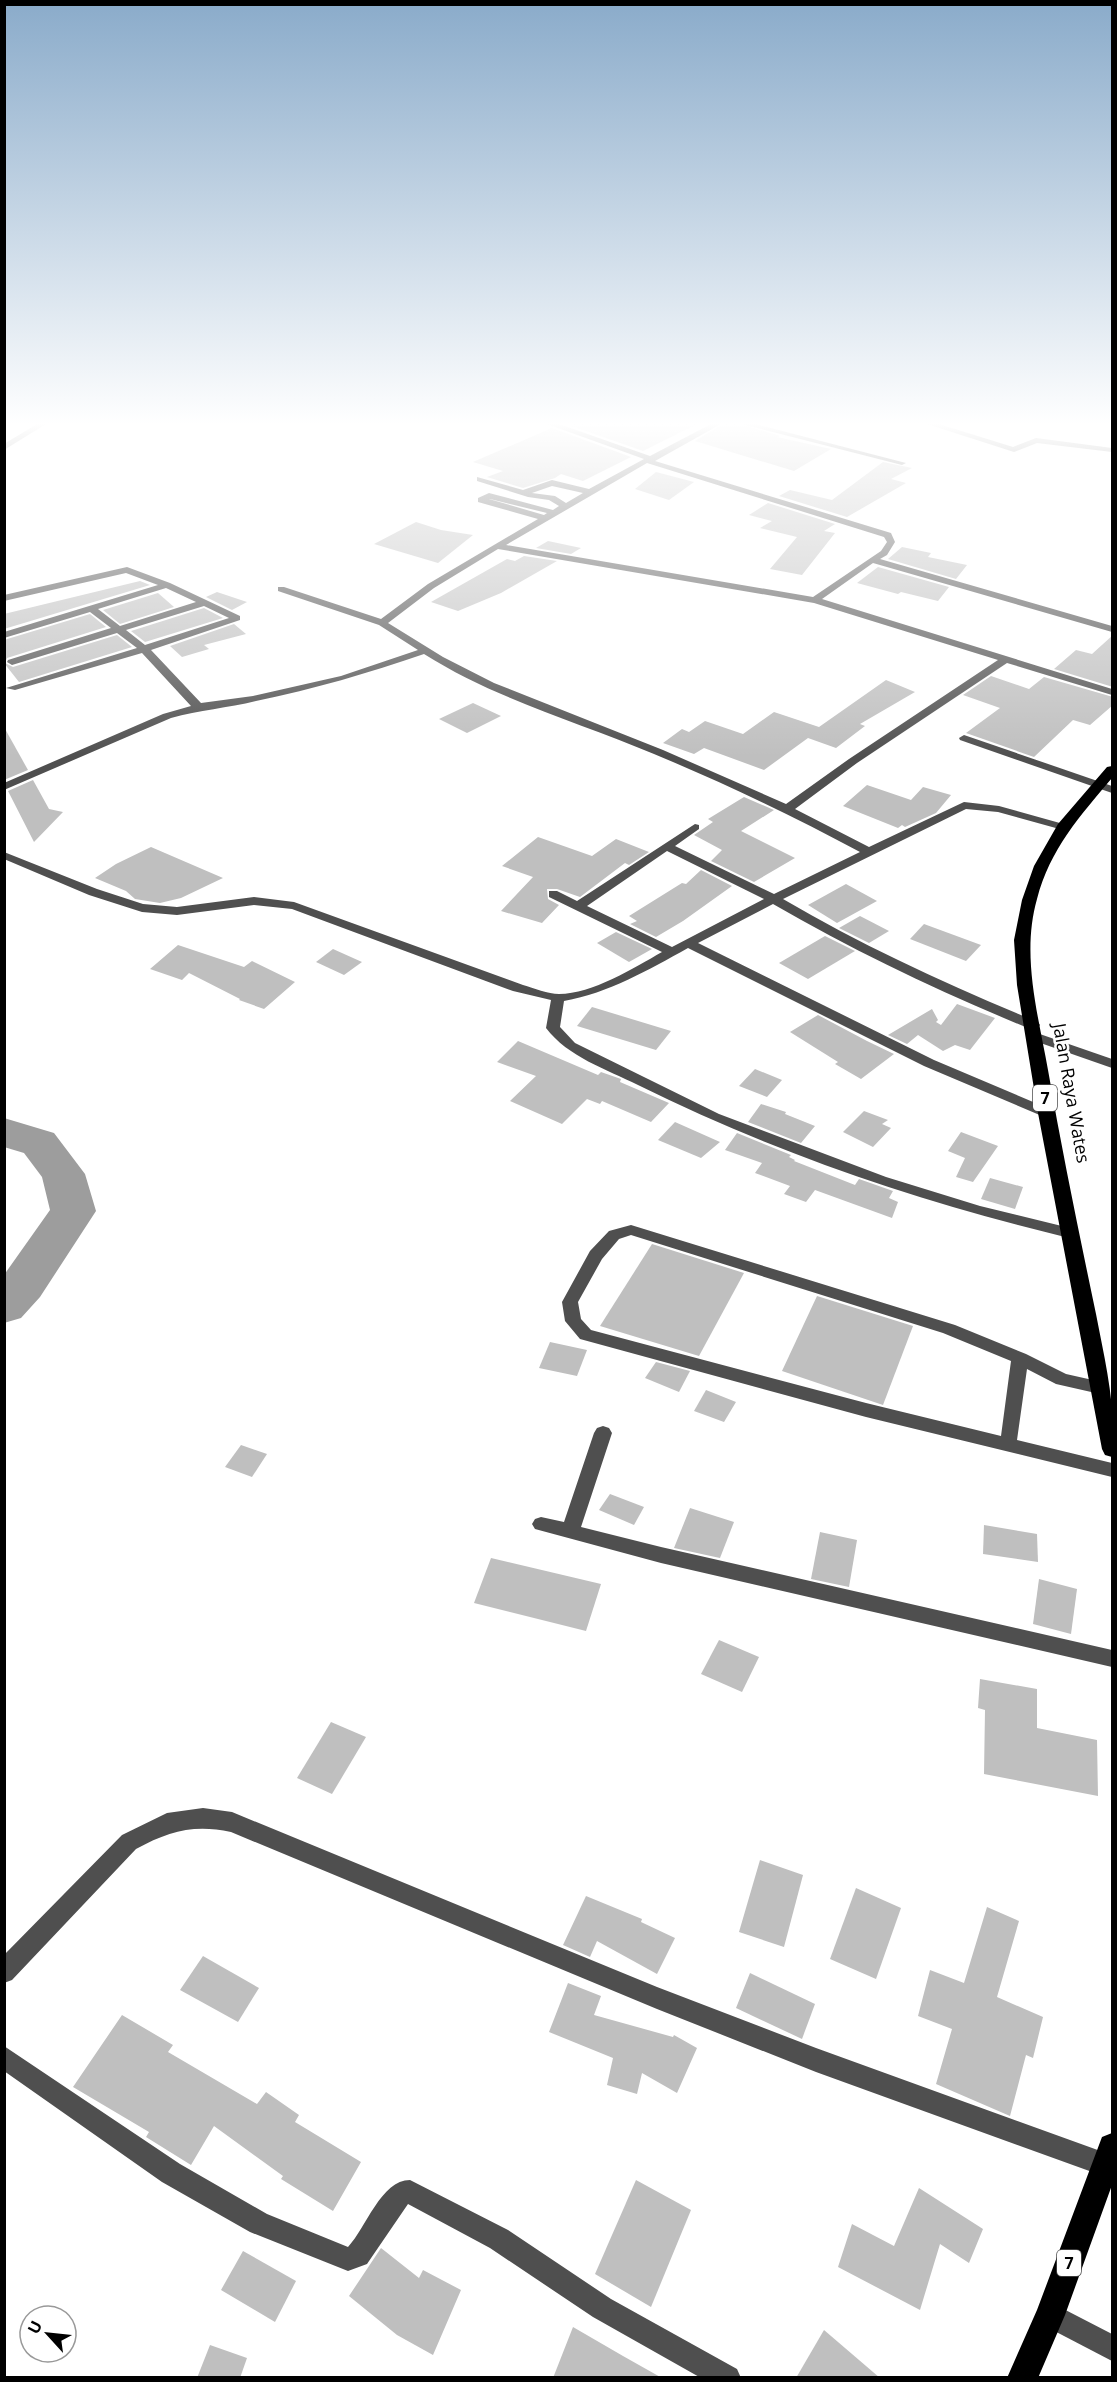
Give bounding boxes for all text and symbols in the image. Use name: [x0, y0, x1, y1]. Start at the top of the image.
street label: Jalan Raya Wates: [1048, 1019, 1096, 1165]
road number: 7: [1033, 1085, 1057, 1111]
road number: 7: [1057, 2250, 1081, 2276]
north arrow: [18, 2304, 78, 2364]
text: U: [22, 2317, 47, 2338]

